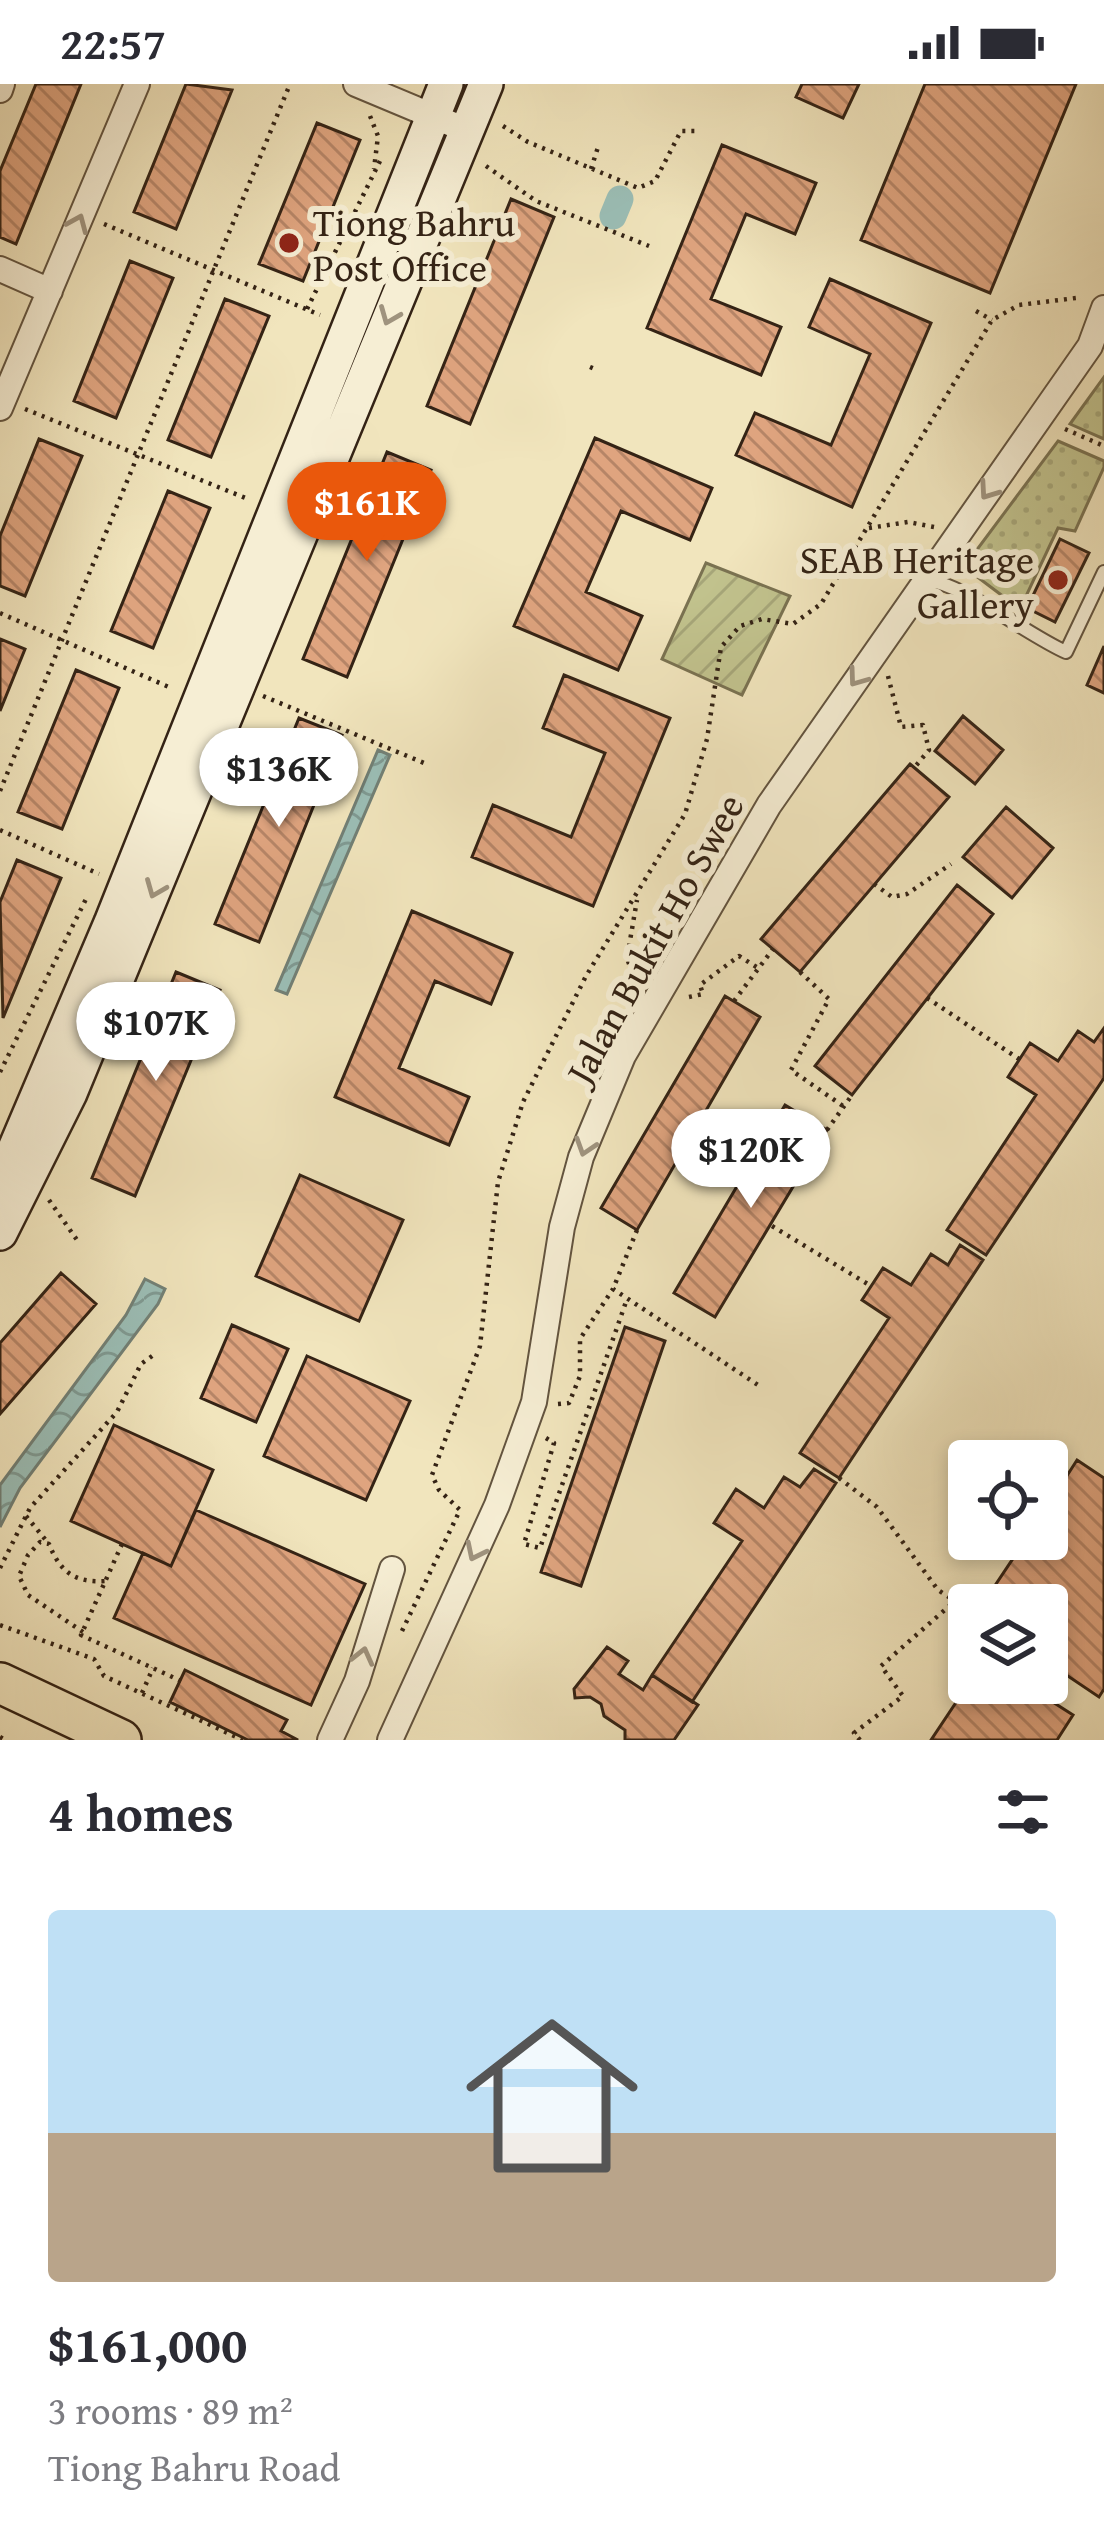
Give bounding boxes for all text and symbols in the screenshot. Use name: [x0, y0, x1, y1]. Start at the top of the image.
text: 22:57: [60, 10, 166, 75]
place label: Tiong Bahru Post Office: [313, 193, 515, 295]
one-way arrow: [64, 214, 88, 235]
marker: Tiong Bahru Post Office: [276, 230, 302, 256]
one-way arrow: [379, 305, 403, 326]
pin: $161K: [283, 462, 451, 564]
text: $161K: [314, 472, 420, 529]
one-way arrow: [981, 477, 1003, 499]
place label: SEAB Heritage Gallery: [800, 530, 1035, 632]
marker: SEAB Heritage Gallery: [1045, 567, 1071, 593]
one-way arrow: [850, 665, 872, 686]
pin: $136K: [195, 728, 363, 830]
text: $136K: [226, 738, 332, 795]
street label: Jalan Bukit Ho Swee: [548, 783, 757, 1098]
one-way arrow: [145, 877, 169, 898]
pin: $107K: [72, 982, 240, 1084]
text: $107K: [103, 992, 209, 1049]
pin: $120K: [667, 1109, 835, 1211]
text: $120K: [698, 1119, 804, 1176]
one-way arrow: [575, 1135, 599, 1156]
map controls: [948, 1440, 1068, 1704]
button: locate: [948, 1440, 1068, 1560]
one-way arrow: [466, 1540, 489, 1561]
button: layers: [948, 1584, 1068, 1704]
one-way arrow: [349, 1646, 374, 1666]
text: 4 homes: [48, 1775, 234, 1850]
icon: filters: [990, 1779, 1056, 1845]
icon: home: [444, 1988, 660, 2204]
text: $161,000: [48, 2306, 247, 2381]
text: 3 rooms · 89 m²: [48, 2381, 293, 2438]
text: Tiong Bahru Road: [48, 2438, 340, 2495]

